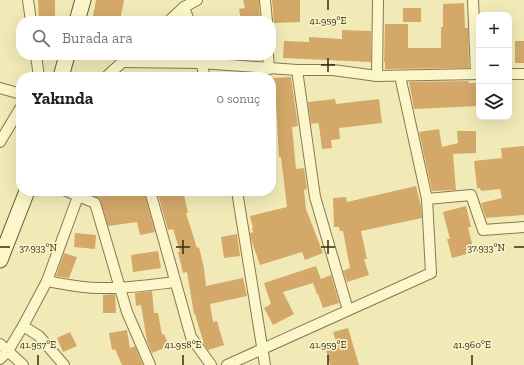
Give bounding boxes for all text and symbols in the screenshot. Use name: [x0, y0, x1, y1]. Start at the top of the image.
map controls: [476, 12, 512, 120]
button: +: [476, 12, 512, 48]
text: 41.959°E: [310, 15, 347, 27]
search box: [16, 16, 276, 60]
icon: search: [30, 27, 52, 49]
text: Burada ara: [62, 29, 133, 47]
button: −: [476, 48, 512, 84]
button: layers: [476, 84, 512, 120]
text: Yakında: [32, 88, 93, 108]
text: 0 sonuç: [216, 91, 260, 106]
text: 37.933°N: [19, 242, 57, 254]
text: 37.933°N: [467, 242, 505, 254]
text: 41.957°E: [20, 339, 56, 351]
text: 41.958°E: [165, 339, 202, 351]
text: 41.959°E: [310, 339, 347, 351]
text: 41.960°E: [453, 339, 491, 351]

